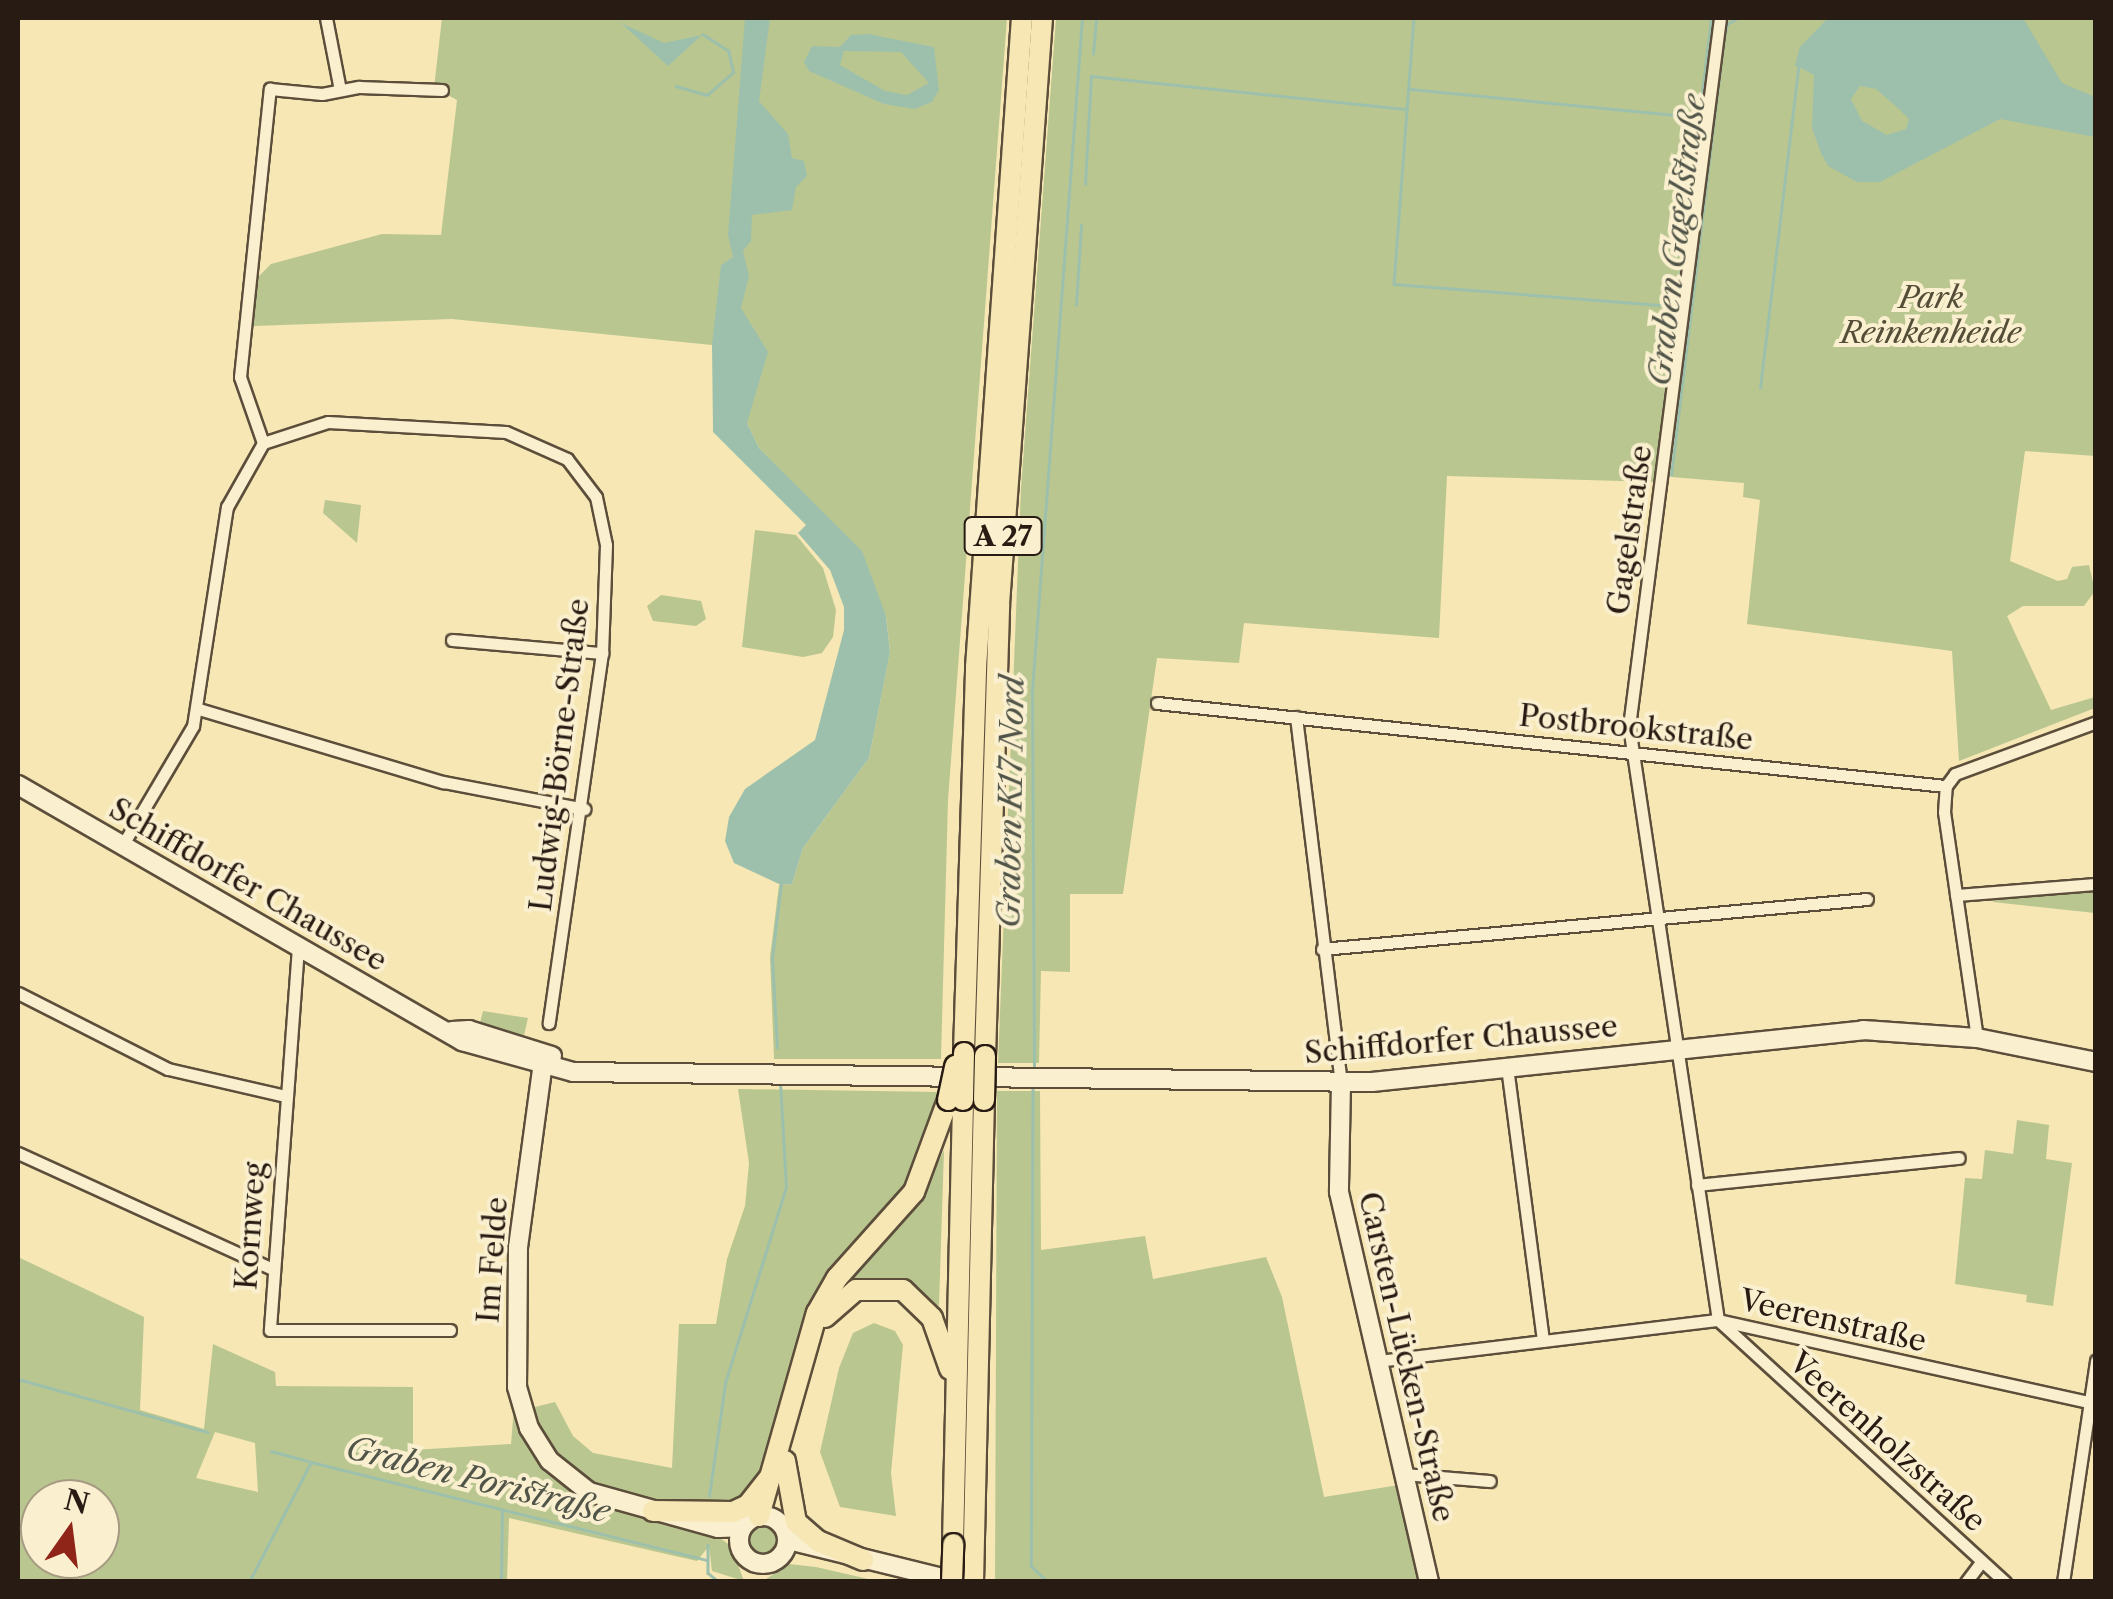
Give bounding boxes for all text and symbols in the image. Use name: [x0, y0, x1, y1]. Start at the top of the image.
water label: Graben Gagelstraße: [1640, 92, 1714, 388]
park label: Park Reinkenheide: [1841, 280, 2021, 350]
street label: Gagelstraße: [1600, 443, 1660, 617]
road number: A 27: [963, 513, 1043, 559]
street label: Ludwig-Börne-Straße: [523, 596, 597, 914]
water label: Graben K17 Nord: [990, 676, 1032, 928]
street label: Postbrookstraße: [1517, 698, 1755, 758]
street label: Schiffdorfer Chaussee: [103, 791, 393, 979]
street label: Schiffdorfer Chaussee: [1303, 1008, 1619, 1072]
street label: Kornweg: [229, 1161, 273, 1291]
street label: Carsten-Lücken-Straße: [1350, 1189, 1462, 1525]
street label: Im Felde: [471, 1196, 515, 1324]
street label: Veerenstraße: [1736, 1282, 1930, 1360]
street label: Veerenholzstraße: [1782, 1345, 1992, 1539]
water label: Graben Poristraße: [342, 1429, 614, 1531]
north arrow: [20, 1479, 120, 1579]
text: N: [61, 1482, 93, 1521]

